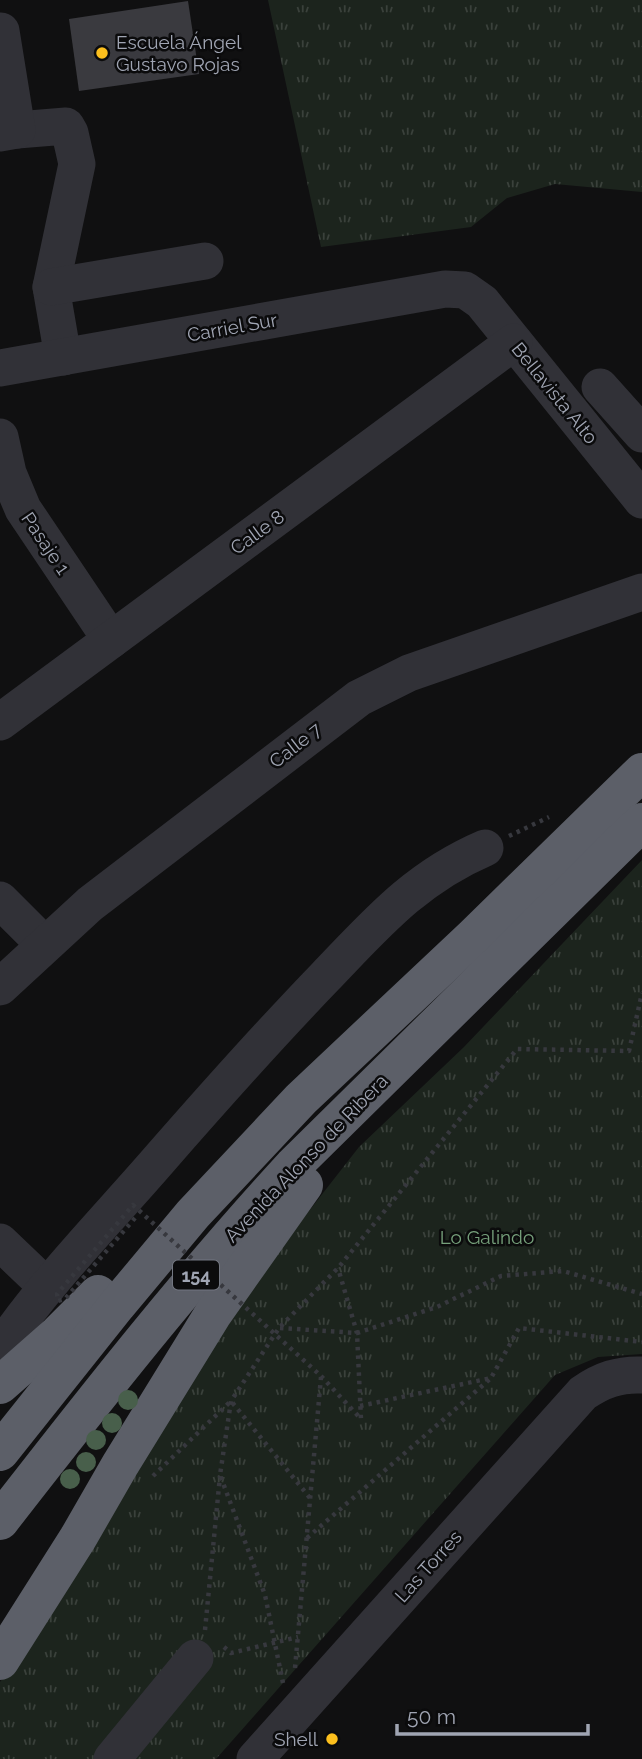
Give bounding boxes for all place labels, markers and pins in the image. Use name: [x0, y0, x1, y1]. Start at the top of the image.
place label: Escuela Ángel Gustavo Rojas: [116, 31, 242, 75]
marker: Escuela Ángel Gustavo Rojas: [94, 45, 110, 61]
place label: Shell: [274, 1728, 319, 1750]
marker: Shell: [324, 1731, 340, 1747]

